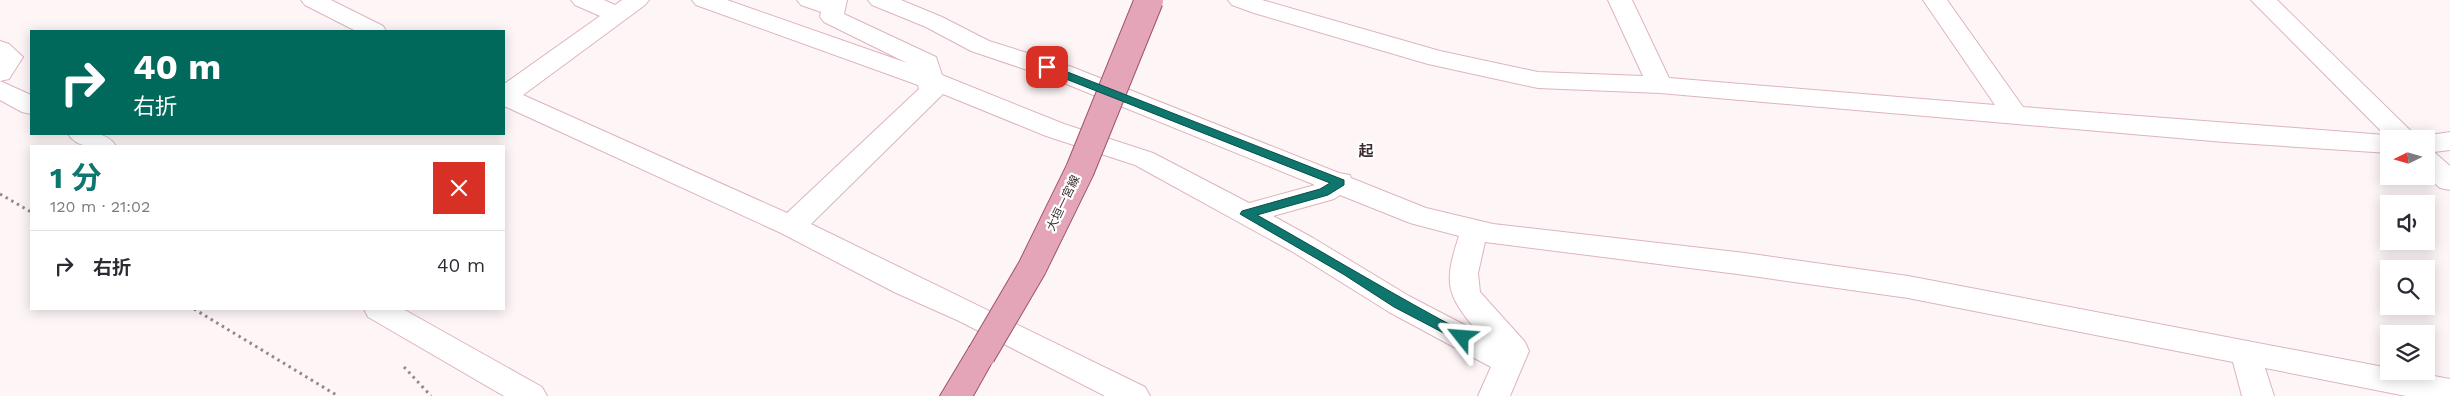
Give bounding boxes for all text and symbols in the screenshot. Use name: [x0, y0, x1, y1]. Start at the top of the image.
text: 40 m: [133, 46, 221, 88]
pin: [1026, 46, 1068, 88]
icon: right: [50, 50, 115, 115]
icon: arrive: [1033, 53, 1061, 81]
text: 右折: [133, 94, 177, 119]
north arrow: [2380, 130, 2435, 185]
map controls: [2380, 130, 2435, 380]
district label: 起: [1358, 142, 1374, 160]
text: 1 分: [50, 160, 102, 195]
button: close: [433, 162, 485, 214]
street label: 大垣一宮線: [1044, 173, 1082, 233]
button: sound: [2380, 195, 2435, 250]
text: 120 m · 21:02: [50, 197, 150, 216]
icon: right: [50, 252, 78, 280]
text: 40 m: [437, 254, 485, 277]
text: 右折: [93, 256, 131, 279]
button: search: [2380, 260, 2435, 315]
position arrow: [1435, 310, 1487, 362]
button: layers: [2380, 325, 2435, 380]

